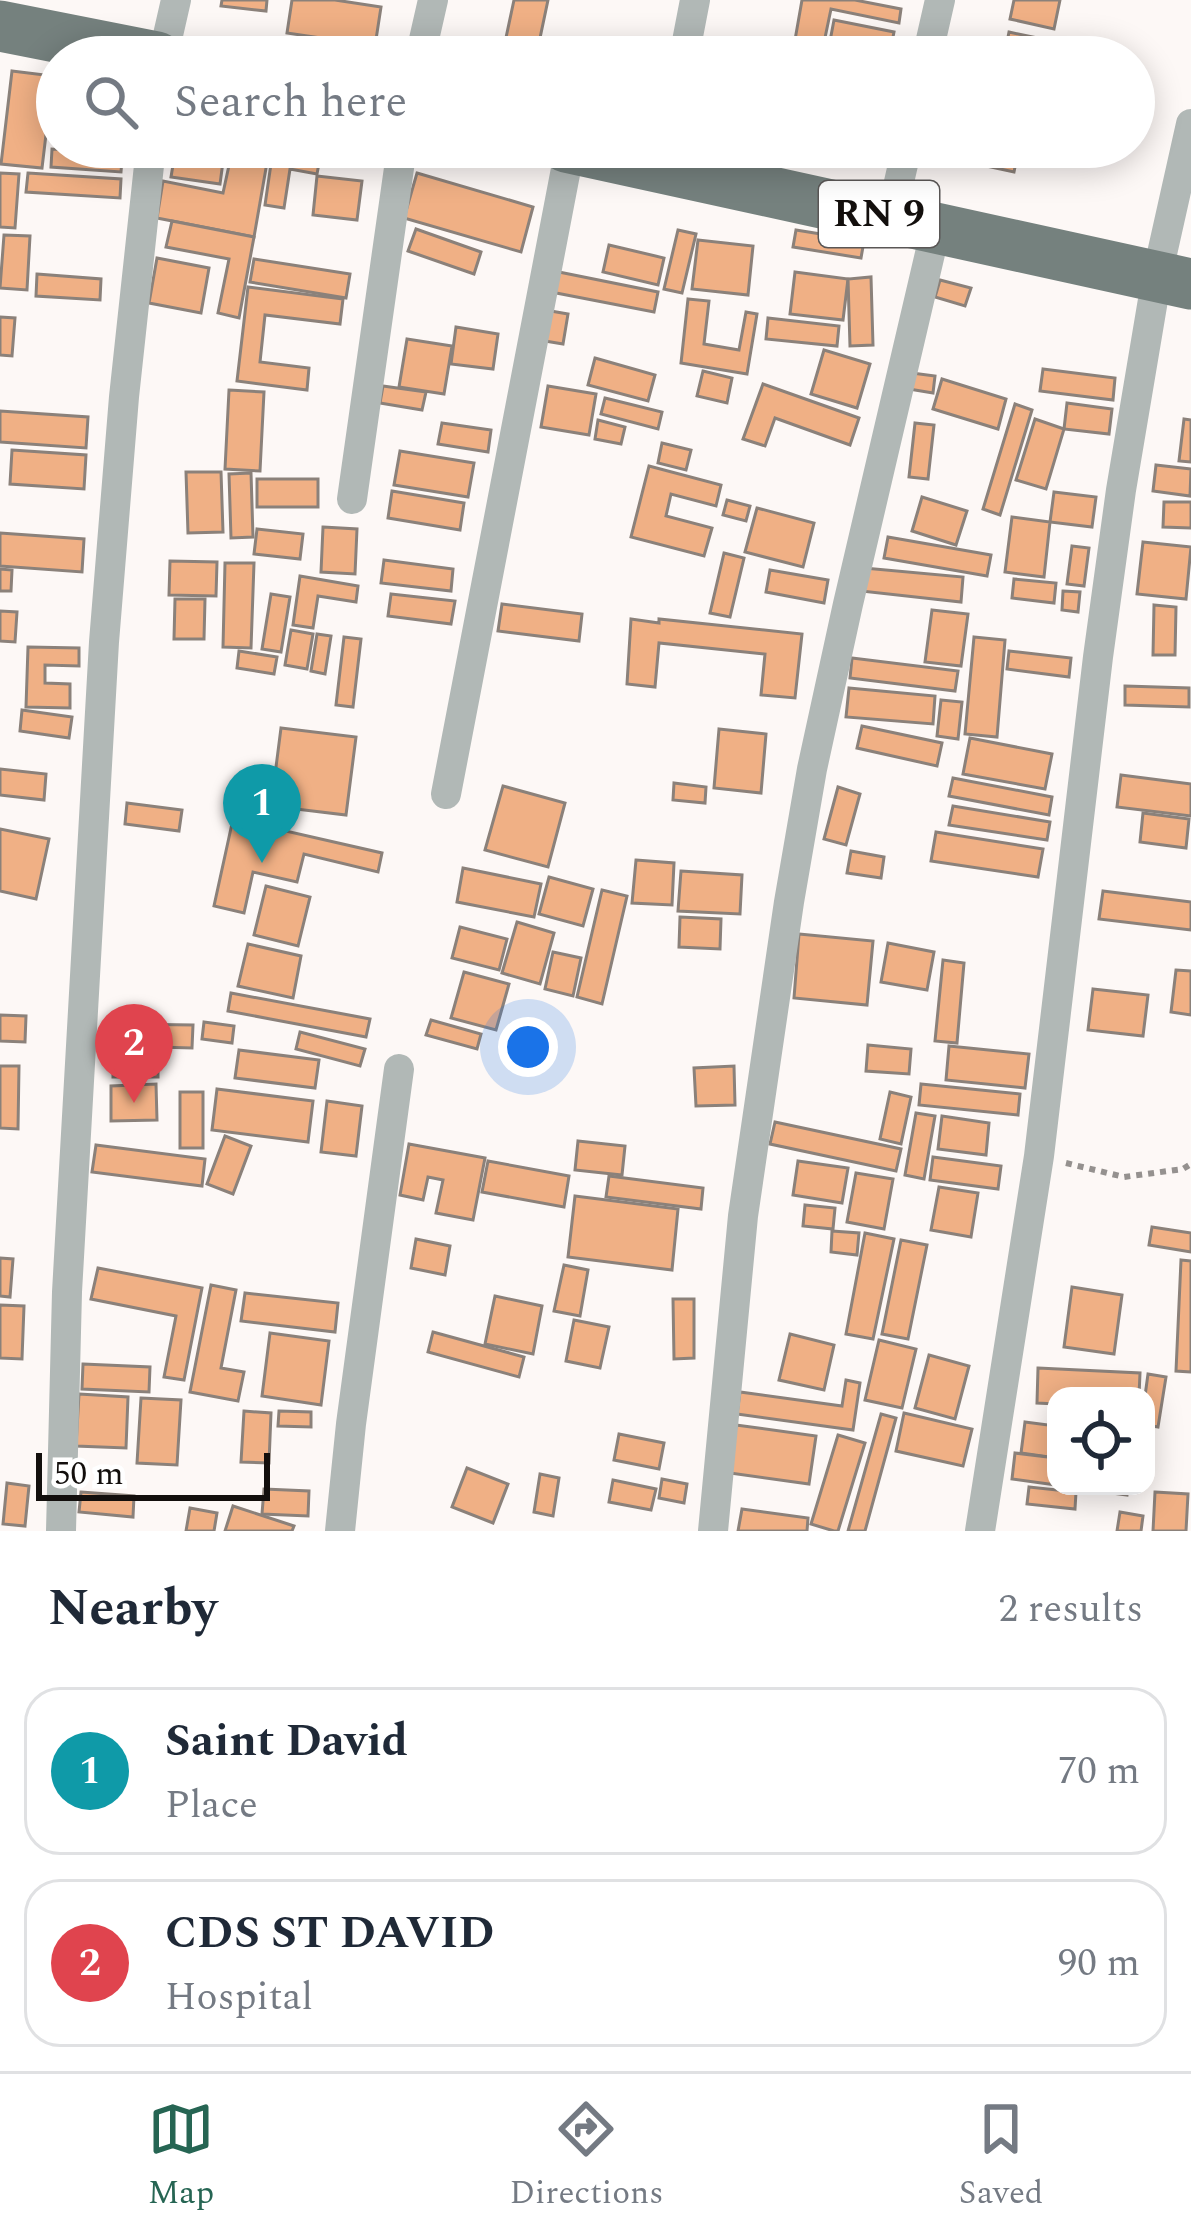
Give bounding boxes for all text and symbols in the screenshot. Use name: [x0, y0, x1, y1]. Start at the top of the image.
search box: [36, 36, 1155, 168]
text: Search here: [174, 68, 407, 137]
icon: search: [78, 69, 144, 135]
road number: RN 9: [819, 181, 939, 247]
pin: 1: [223, 764, 301, 863]
pin: 2: [95, 1004, 173, 1103]
your location: [498, 1017, 558, 1077]
map controls: [1047, 1387, 1155, 1495]
button: locate: [1047, 1387, 1155, 1495]
scale bar: [36, 1447, 270, 1500]
text: 50 m: [54, 1449, 124, 1499]
text: Nearby: [48, 1570, 217, 1648]
text: 2 results: [999, 1580, 1143, 1639]
text: Saint David: [165, 1707, 408, 1776]
text: 1: [79, 1742, 101, 1801]
text: 70 m: [1058, 1742, 1140, 1801]
text: Place: [165, 1776, 258, 1835]
text: CDS ST DAVID: [165, 1899, 494, 1968]
text: 2: [79, 1934, 101, 1993]
text: 90 m: [1058, 1934, 1140, 1993]
text: Hospital: [165, 1968, 313, 2027]
tab: Map: [148, 2096, 214, 2218]
tab: Directions: [509, 2096, 663, 2218]
tab: Saved: [959, 2096, 1043, 2218]

